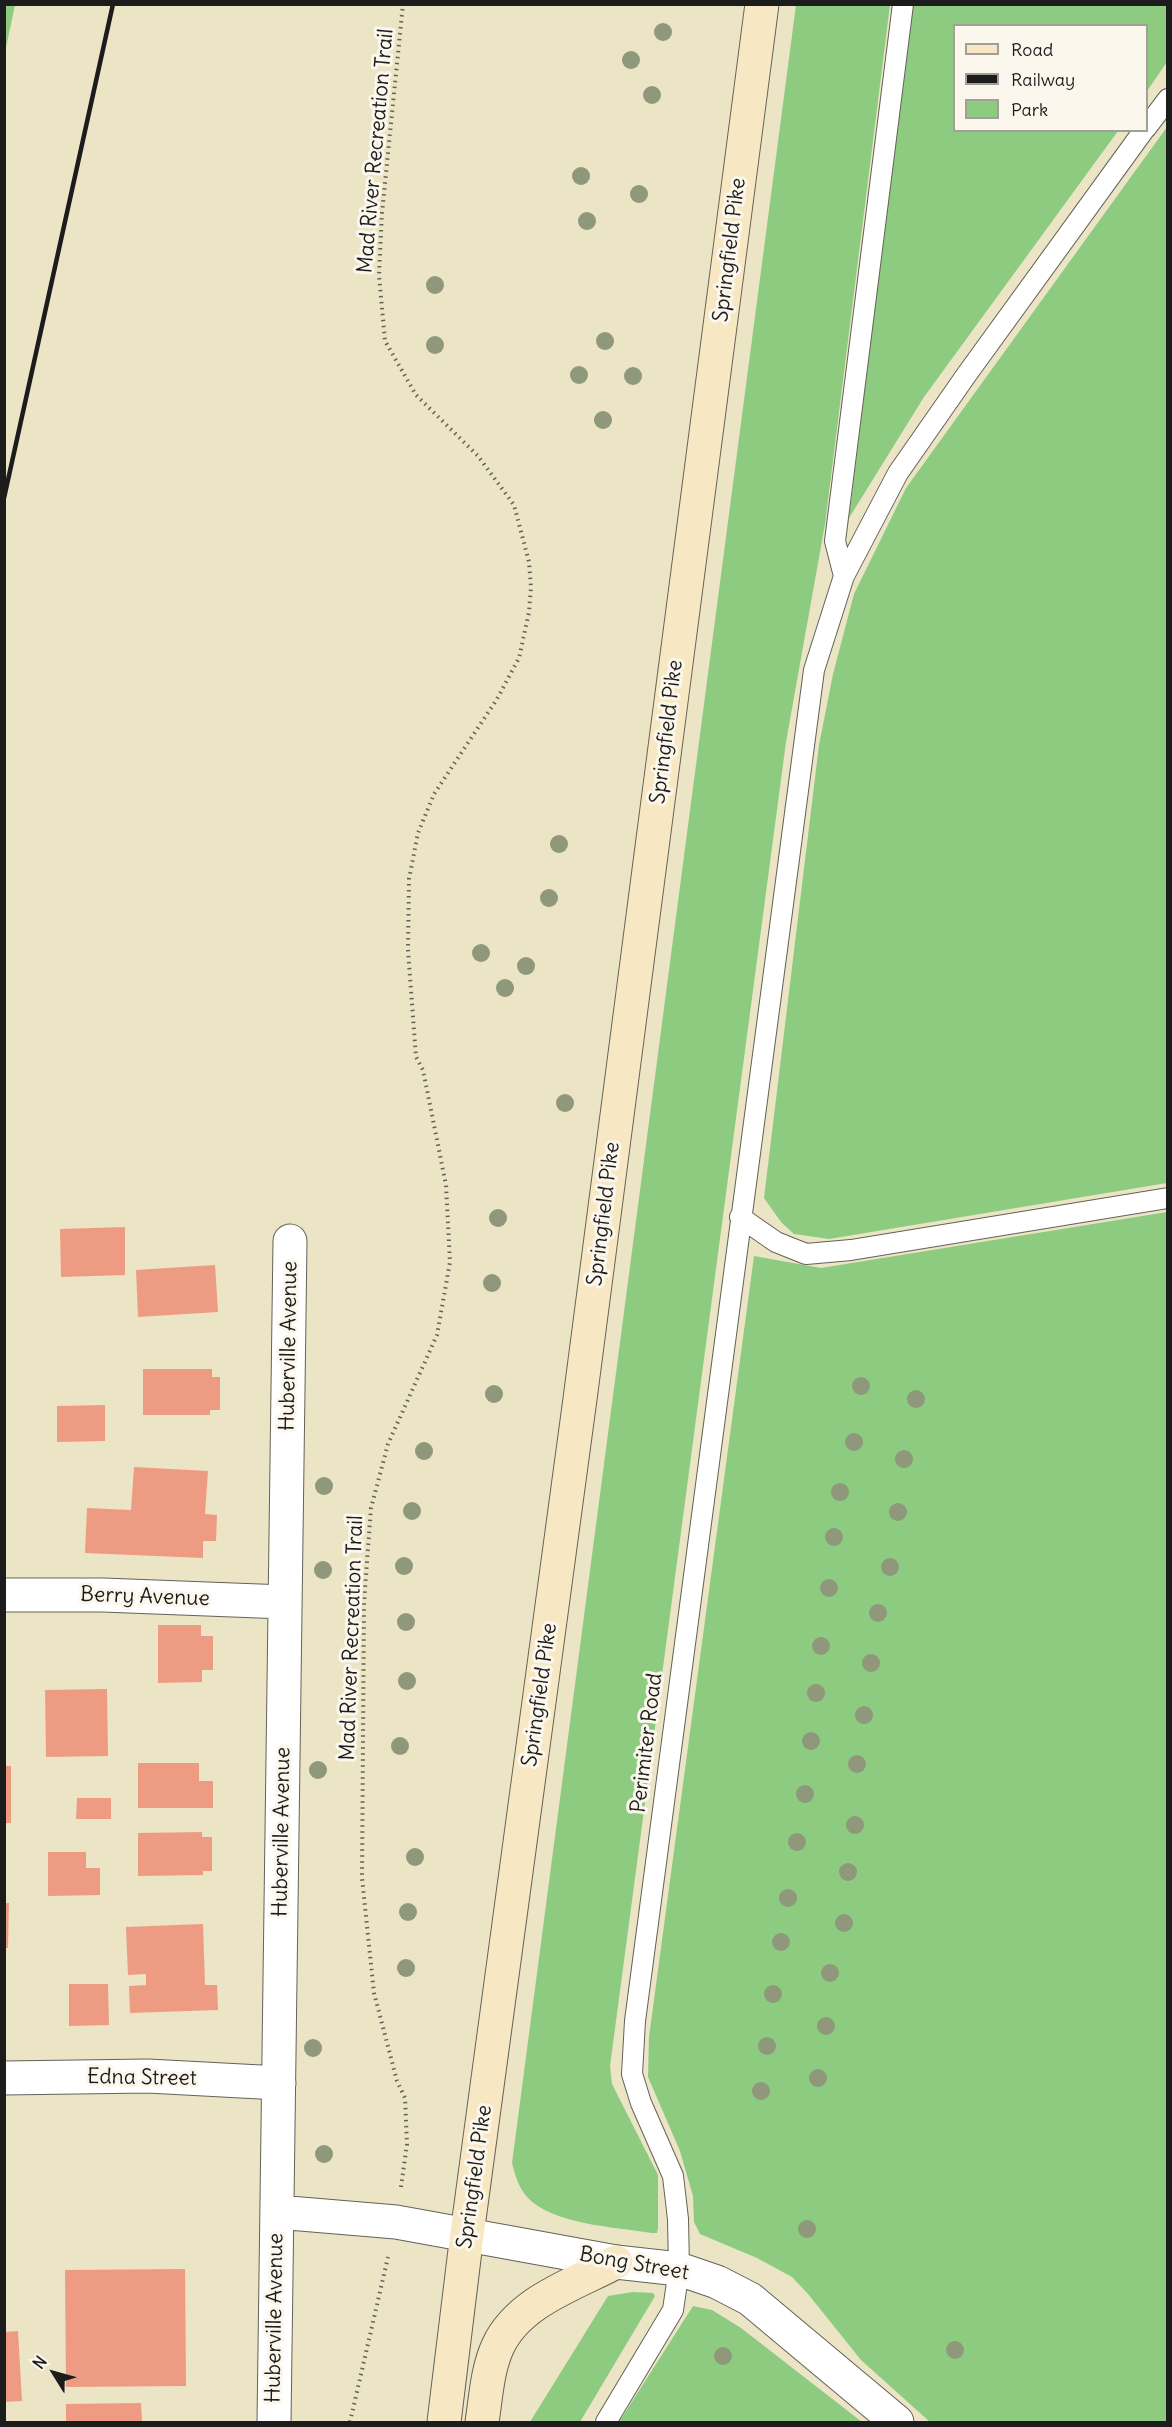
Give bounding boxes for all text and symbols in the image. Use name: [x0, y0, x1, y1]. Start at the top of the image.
legend: [953, 24, 1148, 132]
street label: Mad River Recreation Trail: [353, 28, 399, 274]
text: Road: [1011, 38, 1053, 61]
text: Railway: [1011, 68, 1075, 91]
text: Park: [1011, 98, 1048, 121]
street label: Springfield Pike: [709, 177, 751, 323]
street label: Springfield Pike: [646, 659, 688, 805]
street label: Springfield Pike: [583, 1141, 625, 1287]
street label: Huberville Avenue: [275, 1261, 303, 1431]
street label: Mad River Recreation Trail: [335, 1515, 369, 1761]
street label: Berry Avenue: [80, 1582, 210, 1612]
street label: Springfield Pike: [517, 1621, 563, 1769]
street label: Perimiter Road: [626, 1672, 668, 1814]
street label: Huberville Avenue: [268, 1747, 296, 1917]
street label: Edna Street: [87, 2064, 197, 2092]
street label: Springfield Pike: [452, 2103, 498, 2251]
street label: Huberville Avenue: [261, 2233, 289, 2403]
street label: Bong Street: [577, 2242, 691, 2286]
north arrow: [24, 2343, 84, 2403]
text: N: [28, 2352, 51, 2373]

